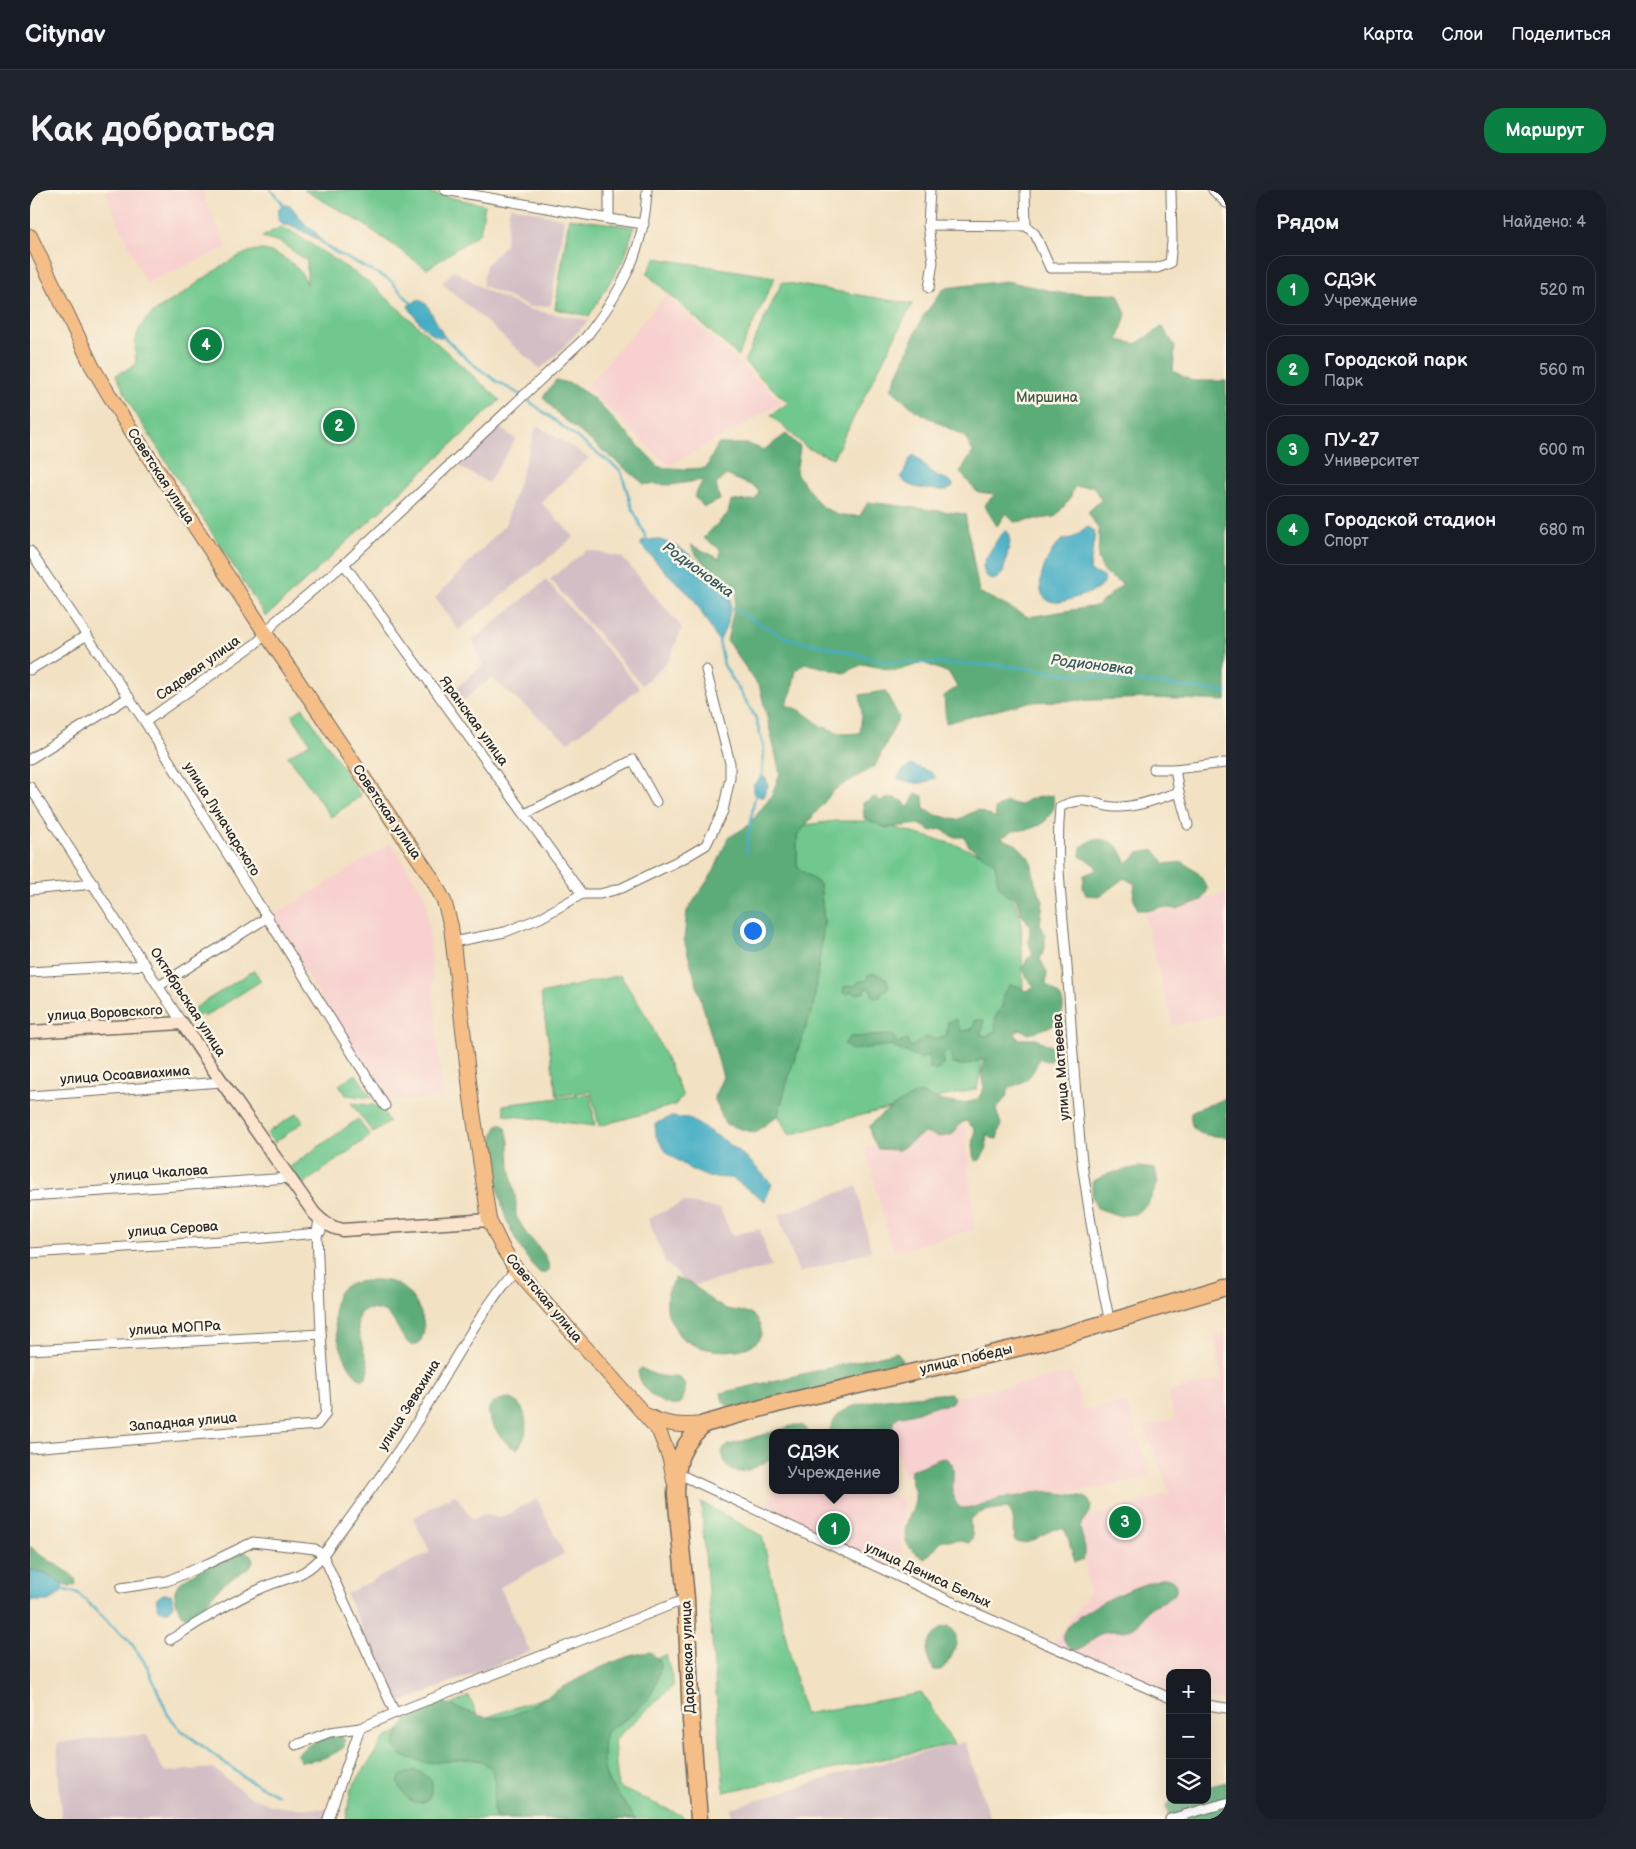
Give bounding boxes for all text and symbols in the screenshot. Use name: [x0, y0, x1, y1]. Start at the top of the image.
text: Citynav: [25, 20, 106, 49]
text: Карта: [1363, 24, 1413, 45]
text: Слои: [1441, 24, 1483, 45]
text: Поделиться: [1511, 24, 1611, 45]
button: Маршрут: [1484, 108, 1606, 153]
text: Как добраться: [30, 109, 276, 152]
text: Рядом: [1276, 210, 1339, 235]
text: Найдено: 4: [1502, 213, 1586, 232]
text: СДЭК: [1324, 269, 1376, 292]
text: 1: [1290, 281, 1296, 300]
text: 520 m: [1539, 281, 1585, 300]
text: Учреждение: [1324, 292, 1417, 311]
pin: 4: [190, 326, 222, 364]
text: Городской парк: [1324, 349, 1467, 372]
text: 2: [1288, 361, 1298, 380]
text: 560 m: [1539, 361, 1585, 380]
text: Парк: [1324, 372, 1363, 391]
park label: Миршина: [1016, 389, 1079, 406]
pin: 2: [323, 407, 355, 445]
street label: Советская улица: [124, 425, 199, 528]
text: ПУ-27: [1324, 429, 1380, 452]
text: 3: [1288, 441, 1298, 460]
text: 600 m: [1539, 441, 1585, 460]
text: Университет: [1324, 452, 1419, 471]
text: Городской стадион: [1324, 509, 1496, 532]
text: 4: [1288, 521, 1298, 540]
text: 680 m: [1539, 521, 1585, 540]
text: Спорт: [1324, 532, 1369, 551]
water label: Родионовка: [659, 538, 738, 602]
street label: Садовая улица: [153, 631, 244, 704]
water label: Родионовка: [1049, 650, 1135, 680]
street label: Яранская улица: [436, 673, 513, 770]
street label: улица Луначарского: [180, 759, 264, 879]
street label: Советская улица: [349, 761, 425, 863]
your location: [740, 918, 766, 944]
street label: Октябрьская улица: [146, 944, 230, 1060]
street label: улица Воровского: [47, 1002, 163, 1024]
street label: улица Матвеева: [1049, 1012, 1073, 1121]
street label: улица Осоавиахима: [60, 1062, 191, 1088]
street label: улица Чкалова: [109, 1161, 209, 1185]
street label: улица Серова: [127, 1217, 220, 1241]
street label: Советская улица: [502, 1250, 587, 1346]
street label: улица МОПРа: [129, 1317, 222, 1339]
street label: улица Победы: [918, 1340, 1014, 1378]
street label: улица Зевахина: [374, 1356, 444, 1454]
street label: Западная улица: [129, 1409, 238, 1435]
popup: [769, 1429, 899, 1494]
text: СДЭК: [787, 1441, 839, 1464]
text: Учреждение: [787, 1464, 881, 1483]
pin: 3: [1109, 1503, 1141, 1541]
pin: 1: [818, 1510, 850, 1548]
street label: улица Дениса Белых: [862, 1538, 994, 1612]
street label: Даровская улица: [678, 1599, 698, 1714]
map controls: [1166, 1669, 1211, 1804]
button: +: [1166, 1669, 1211, 1714]
button: −: [1166, 1714, 1211, 1759]
button: layers: [1166, 1759, 1211, 1804]

